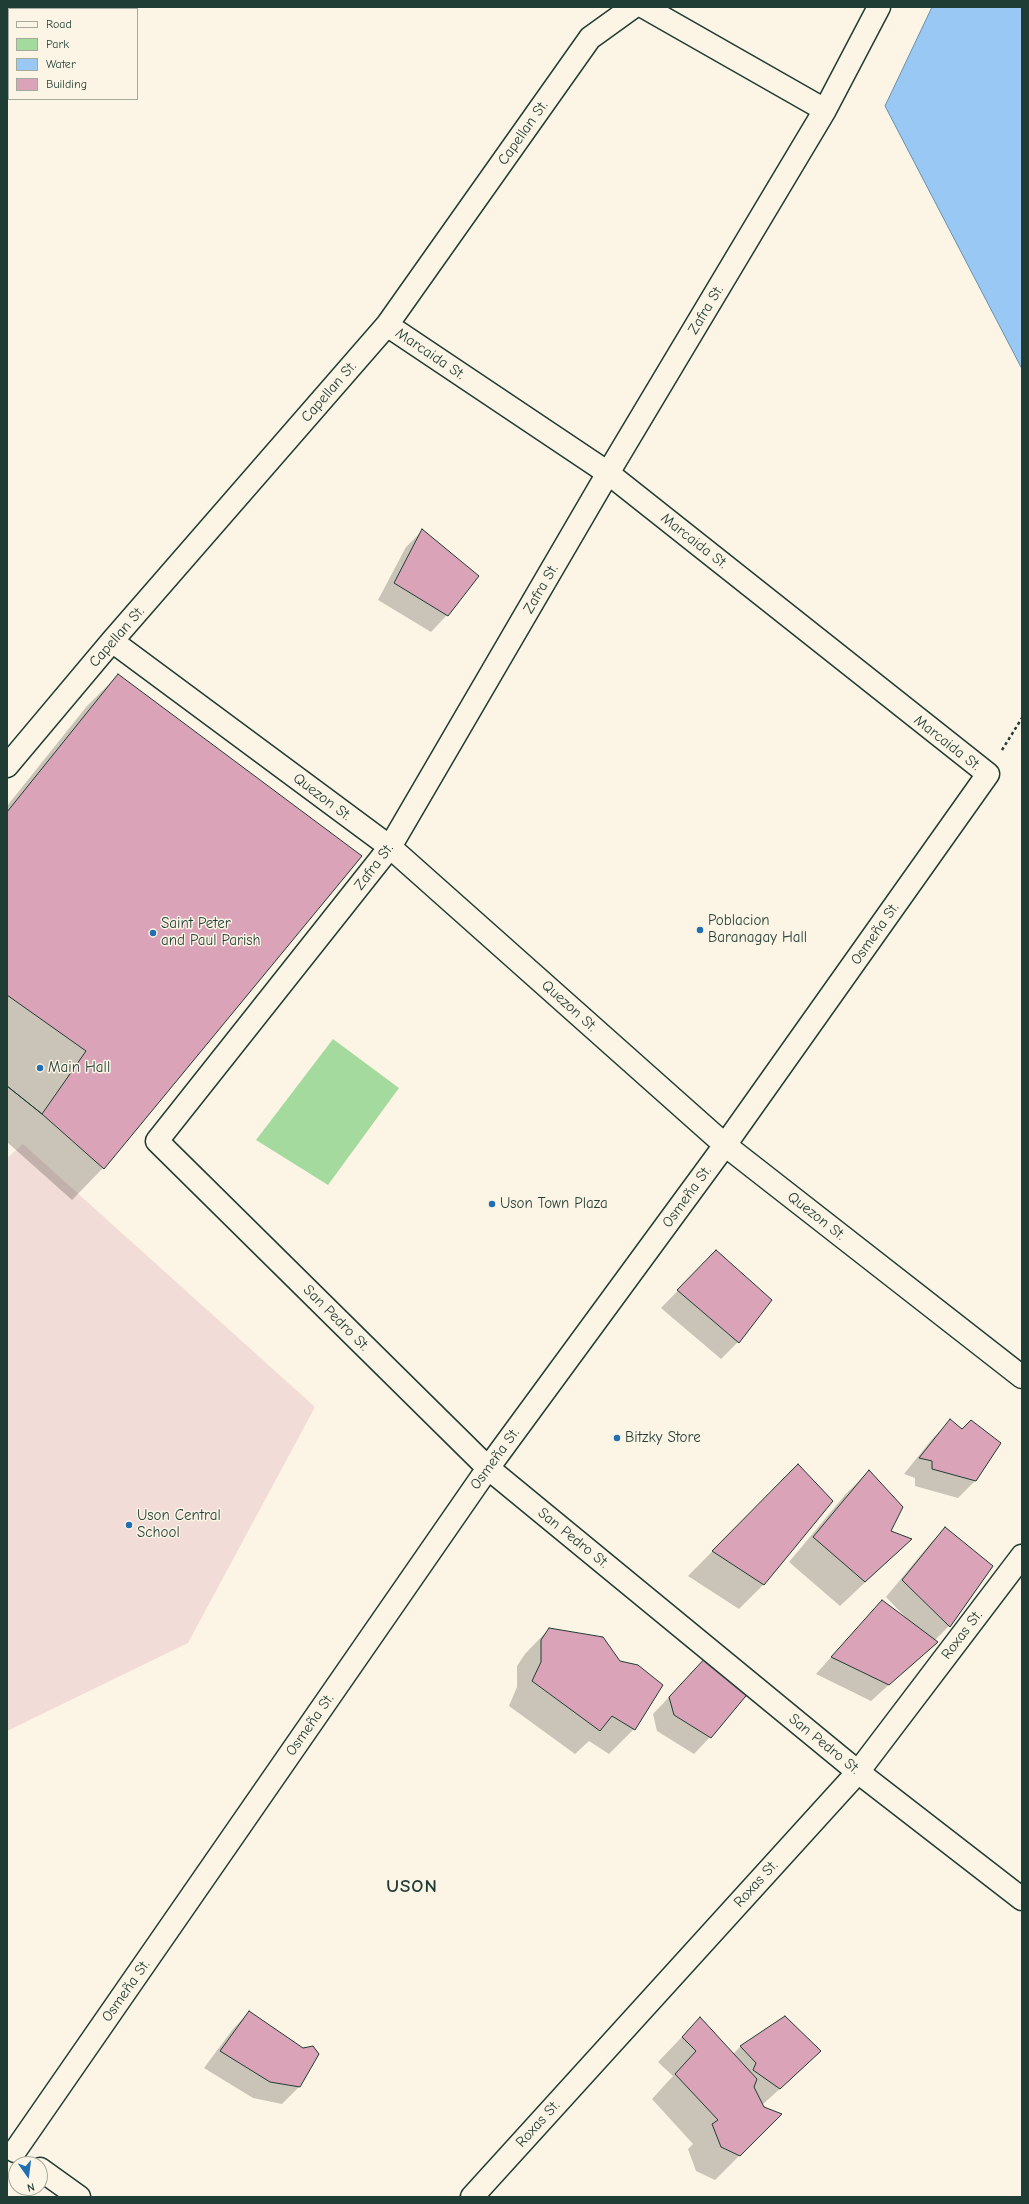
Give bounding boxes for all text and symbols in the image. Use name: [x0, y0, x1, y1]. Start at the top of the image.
legend: [8, 8, 138, 100]
text: Road: [46, 17, 72, 31]
text: Park: [46, 37, 69, 51]
text: Water: [46, 57, 76, 71]
text: Building: [46, 77, 87, 91]
street label: Capellan St.: [494, 97, 552, 169]
street label: Zafra St.: [684, 282, 728, 338]
street label: Marcaida St.: [392, 324, 468, 384]
street label: Capellan St.: [298, 358, 360, 426]
street label: Marcaida St.: [657, 509, 731, 573]
street label: Zafra St.: [520, 561, 562, 617]
street label: Capellan St.: [86, 603, 148, 671]
street label: Marcaida St.: [910, 711, 984, 775]
street label: Quezon St.: [289, 769, 355, 825]
street label: Zafra St.: [351, 840, 397, 894]
street label: Osmeña St.: [847, 899, 903, 969]
place label: Poblacion Baranagay Hall: [708, 912, 807, 947]
place label: Saint Peter and Paul Parish: [161, 915, 261, 950]
marker: Poblacion Baranagay Hall: [695, 925, 705, 935]
marker: Saint Peter and Paul Parish: [148, 928, 158, 938]
street label: Quezon St.: [538, 977, 600, 1035]
place label: Main Hall: [48, 1059, 110, 1077]
marker: Main Hall: [35, 1063, 45, 1073]
street label: Osmeña St.: [659, 1163, 715, 1231]
street label: Quezon St.: [784, 1188, 848, 1244]
place label: Uson Town Plaza: [500, 1195, 608, 1213]
marker: Uson Town Plaza: [487, 1199, 497, 1209]
street label: San Pedro St.: [299, 1281, 373, 1355]
street label: Osmeña St.: [467, 1425, 523, 1493]
place label: Bitzky Store: [625, 1429, 701, 1447]
marker: Bitzky Store: [612, 1433, 622, 1443]
street label: San Pedro St.: [534, 1504, 612, 1572]
place label: Uson Central School: [137, 1507, 221, 1542]
marker: Uson Central School: [124, 1520, 134, 1530]
street label: Roxas St.: [938, 1607, 986, 1663]
street label: Osmeña St.: [282, 1690, 338, 1760]
street label: San Pedro St.: [785, 1710, 863, 1778]
street label: Roxas St.: [730, 1857, 782, 1911]
district label: USON: [386, 1876, 438, 1898]
street label: Osmeña St.: [98, 1956, 154, 2026]
street label: Roxas St.: [512, 2097, 564, 2151]
north arrow: [8, 2156, 48, 2196]
text: N: [26, 2180, 36, 2194]

